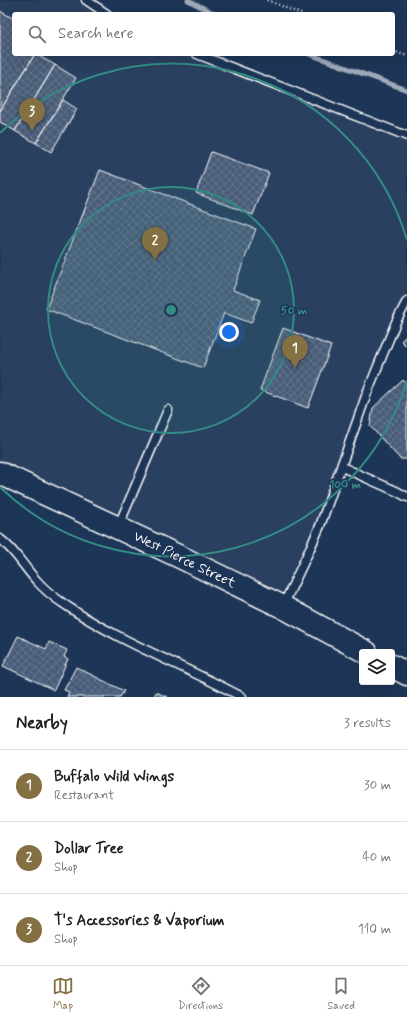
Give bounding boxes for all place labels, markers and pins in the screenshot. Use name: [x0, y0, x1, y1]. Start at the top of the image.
pin: 3: [19, 98, 45, 131]
pin: 2: [142, 227, 168, 260]
centre of rings: [164, 303, 178, 317]
pin: 1: [282, 335, 308, 368]

